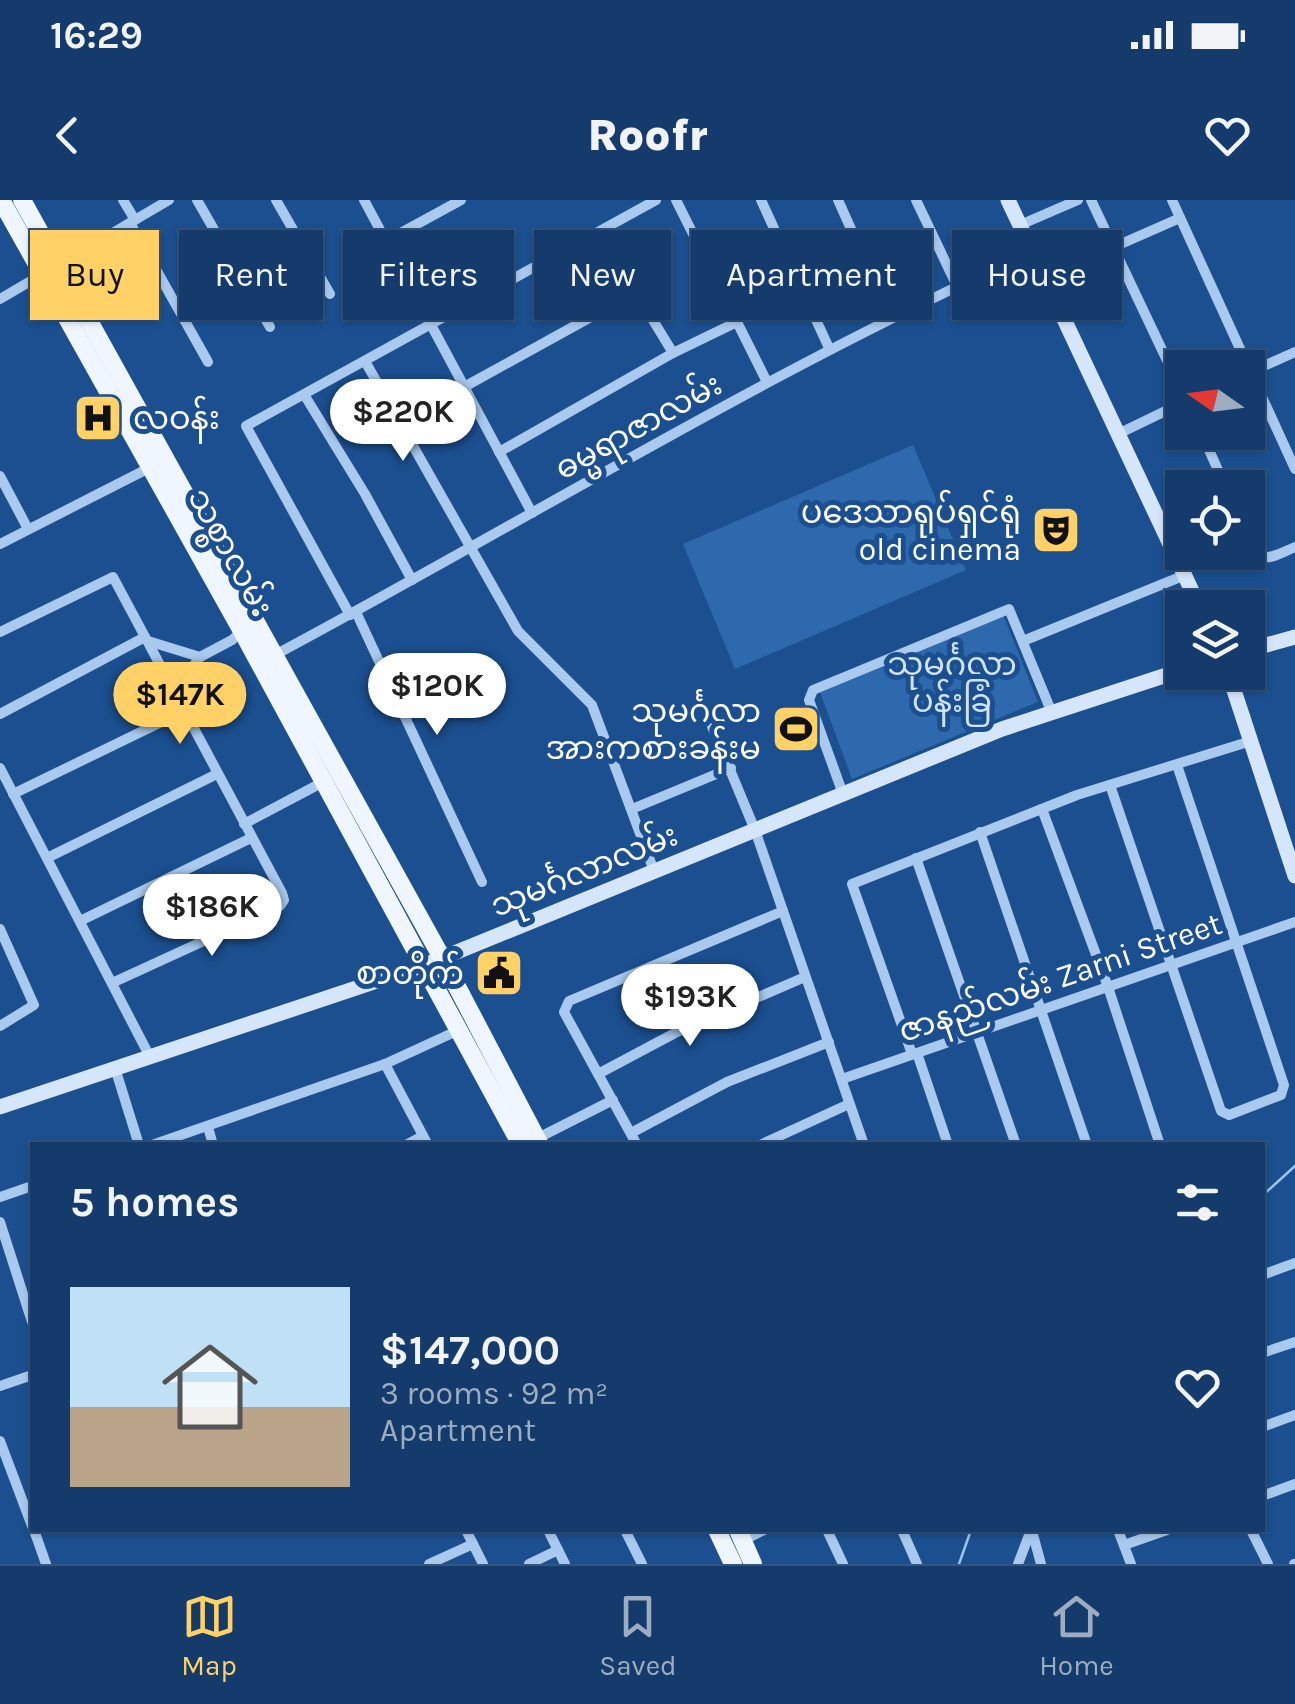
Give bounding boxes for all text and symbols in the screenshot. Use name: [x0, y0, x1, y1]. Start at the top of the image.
text: 16:29: [50, 13, 143, 58]
icon: back: [40, 108, 95, 163]
icon: heart: [1200, 108, 1255, 163]
text: Roofr: [587, 109, 708, 161]
chip: Buy: [30, 230, 159, 320]
chip: Rent: [179, 230, 323, 320]
chip: Filters: [343, 230, 514, 320]
chip: New: [534, 230, 671, 320]
chip: Apartment: [691, 230, 932, 320]
chip: House: [952, 230, 1122, 320]
north arrow: [1165, 350, 1265, 450]
map controls: [1165, 350, 1265, 690]
street label: ဓမ္မရာဇာလမ်း: [546, 361, 732, 494]
pin: $220K: [333, 379, 473, 464]
hospital icon: လဝန်း: [72, 392, 124, 444]
text: $220K: [352, 393, 454, 430]
place label: လဝန်း: [133, 395, 220, 444]
button: locate: [1165, 470, 1265, 570]
street label: သစ္စာလမ်း: [173, 479, 285, 627]
place label: ပဒေသာရုပ်ရှင်ရုံ old cinema: [801, 489, 1021, 568]
theatre icon: ပဒေသာရုပ်ရှင်ရုံ old cinema: [1030, 504, 1082, 556]
button: layers: [1165, 590, 1265, 690]
park label: သုမင်္ဂလာ ပန်းခြံ: [887, 642, 1017, 727]
pin: $120K: [367, 653, 507, 738]
pin: $147K: [110, 662, 250, 747]
text: $120K: [390, 667, 484, 704]
text: $147K: [135, 676, 225, 713]
place label: သုမင်္ဂလာ အားကစားခန်းမ: [545, 689, 761, 774]
sports icon: သုမင်္ဂလာ အားကစားခန်းမ: [770, 703, 822, 755]
street label: သုမင်္ဂလာလမ်း: [483, 812, 686, 931]
pin: $186K: [142, 874, 282, 959]
text: $186K: [165, 888, 259, 925]
street label: ဇာနည်လမ်း Zarni Street: [892, 900, 1229, 1057]
public building icon: စာတိုက်: [473, 947, 525, 999]
place label: စာတိုက်: [356, 950, 464, 999]
pin: $193K: [620, 964, 760, 1049]
text: $193K: [643, 978, 737, 1015]
icon: filters: [1170, 1175, 1225, 1230]
text: 5 homes: [70, 1177, 239, 1227]
text: $147,000: [380, 1325, 560, 1375]
icon: home: [150, 1327, 270, 1447]
icon: heart: [1170, 1360, 1225, 1415]
text: 3 rooms · 92 m²: [380, 1375, 608, 1412]
text: Apartment: [380, 1412, 536, 1449]
tab: Map: [181, 1589, 237, 1682]
tab: Saved: [599, 1589, 677, 1682]
tab: Home: [1039, 1589, 1114, 1682]

